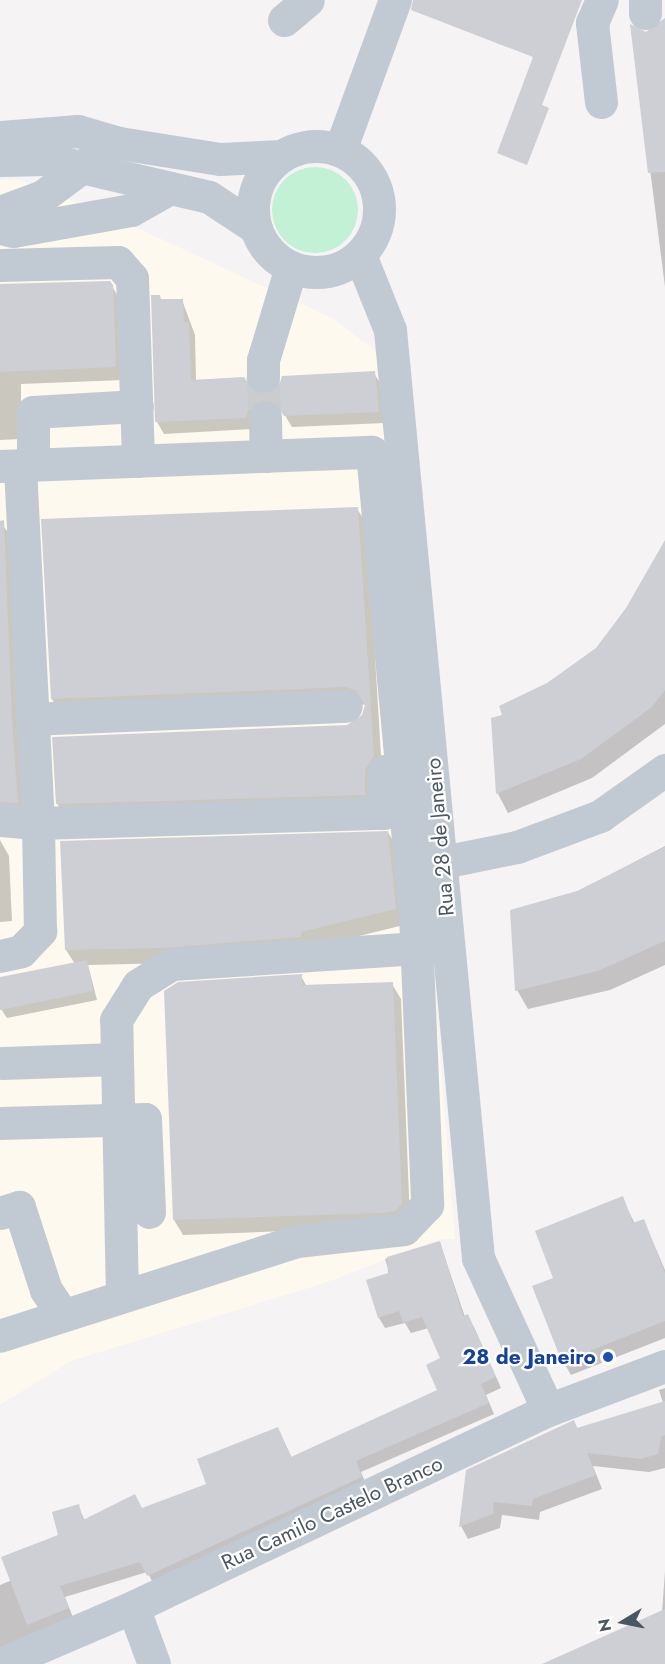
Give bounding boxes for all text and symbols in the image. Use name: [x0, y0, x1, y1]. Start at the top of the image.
street label: Rua 28 de Janeiro: [421, 757, 459, 917]
place label: 28 de Janeiro: [463, 1344, 596, 1370]
marker: 28 de Janeiro: [601, 1350, 615, 1364]
street label: Rua Camilo Castelo Branco: [217, 1451, 447, 1575]
north arrow: [593, 1592, 653, 1652]
text: N: [592, 1617, 617, 1633]

